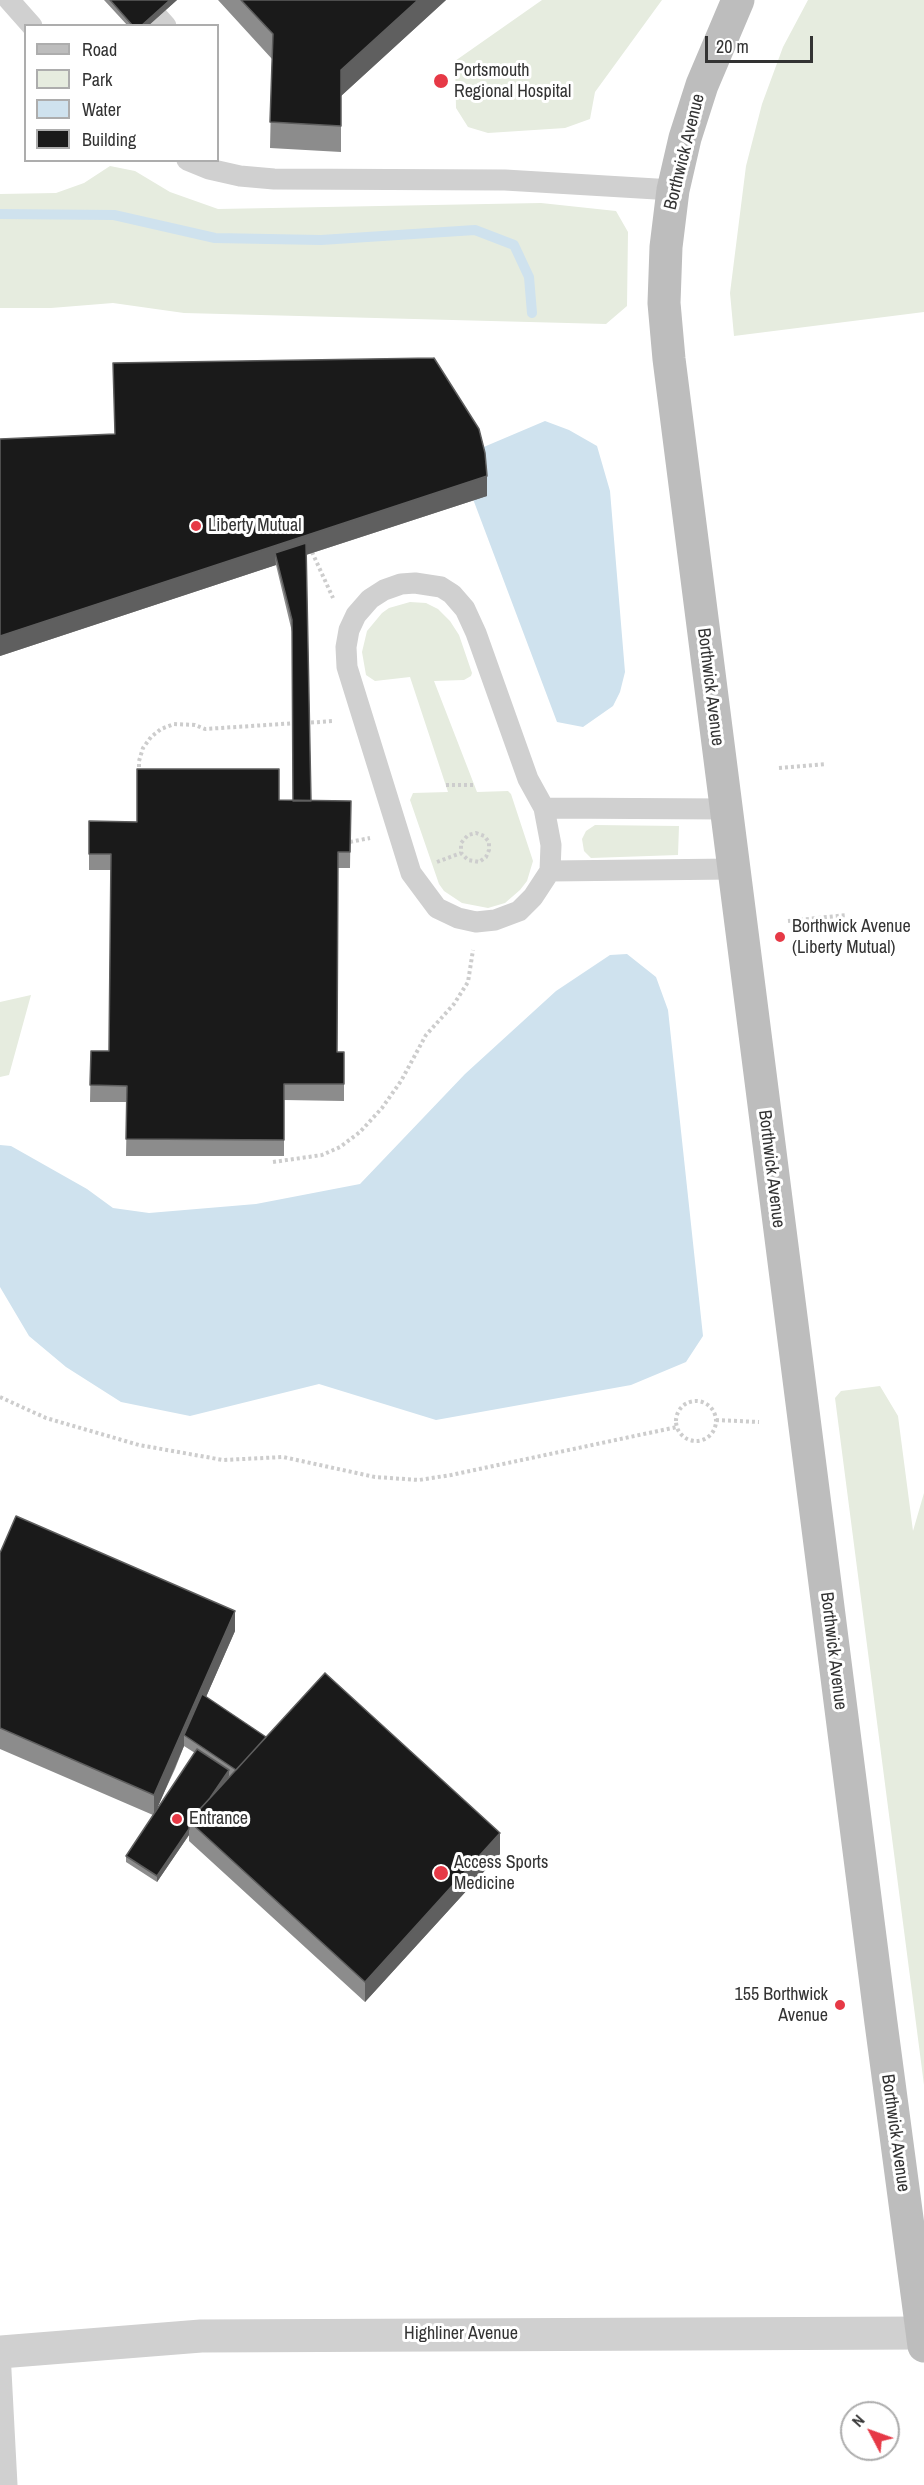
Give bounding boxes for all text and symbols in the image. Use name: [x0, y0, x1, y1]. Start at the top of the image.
legend: [24, 24, 219, 162]
scale bar: [708, 24, 816, 62]
text: 20 m: [716, 34, 749, 59]
text: Road: [82, 37, 117, 62]
place label: Portsmouth Regional Hospital: [454, 60, 571, 103]
text: Park: [82, 67, 112, 92]
marker: Portsmouth Regional Hospital: [432, 72, 450, 90]
street label: Borthwick Avenue: [660, 92, 710, 212]
text: Water: [82, 97, 121, 122]
text: Building: [82, 127, 136, 152]
place label: Liberty Mutual: [208, 515, 302, 537]
marker: Liberty Mutual: [189, 519, 203, 533]
street label: Borthwick Avenue: [692, 627, 728, 747]
place label: Borthwick Avenue (Liberty Mutual): [792, 916, 911, 958]
marker: Borthwick Avenue (Liberty Mutual): [773, 930, 787, 944]
street label: Borthwick Avenue: [753, 1109, 789, 1229]
street label: Borthwick Avenue: [815, 1591, 851, 1711]
place label: Entrance: [189, 1808, 248, 1830]
marker: Entrance: [170, 1812, 184, 1826]
place label: Access Sports Medicine: [454, 1852, 548, 1894]
marker: Access Sports Medicine: [432, 1864, 450, 1882]
place label: 155 Borthwick Avenue: [734, 1984, 828, 2026]
marker: 155 Borthwick Avenue: [833, 1998, 847, 2012]
street label: Borthwick Avenue: [876, 2073, 914, 2193]
street label: Highliner Avenue: [404, 2323, 518, 2345]
north arrow: [840, 2401, 900, 2461]
text: N: [847, 2410, 869, 2431]

